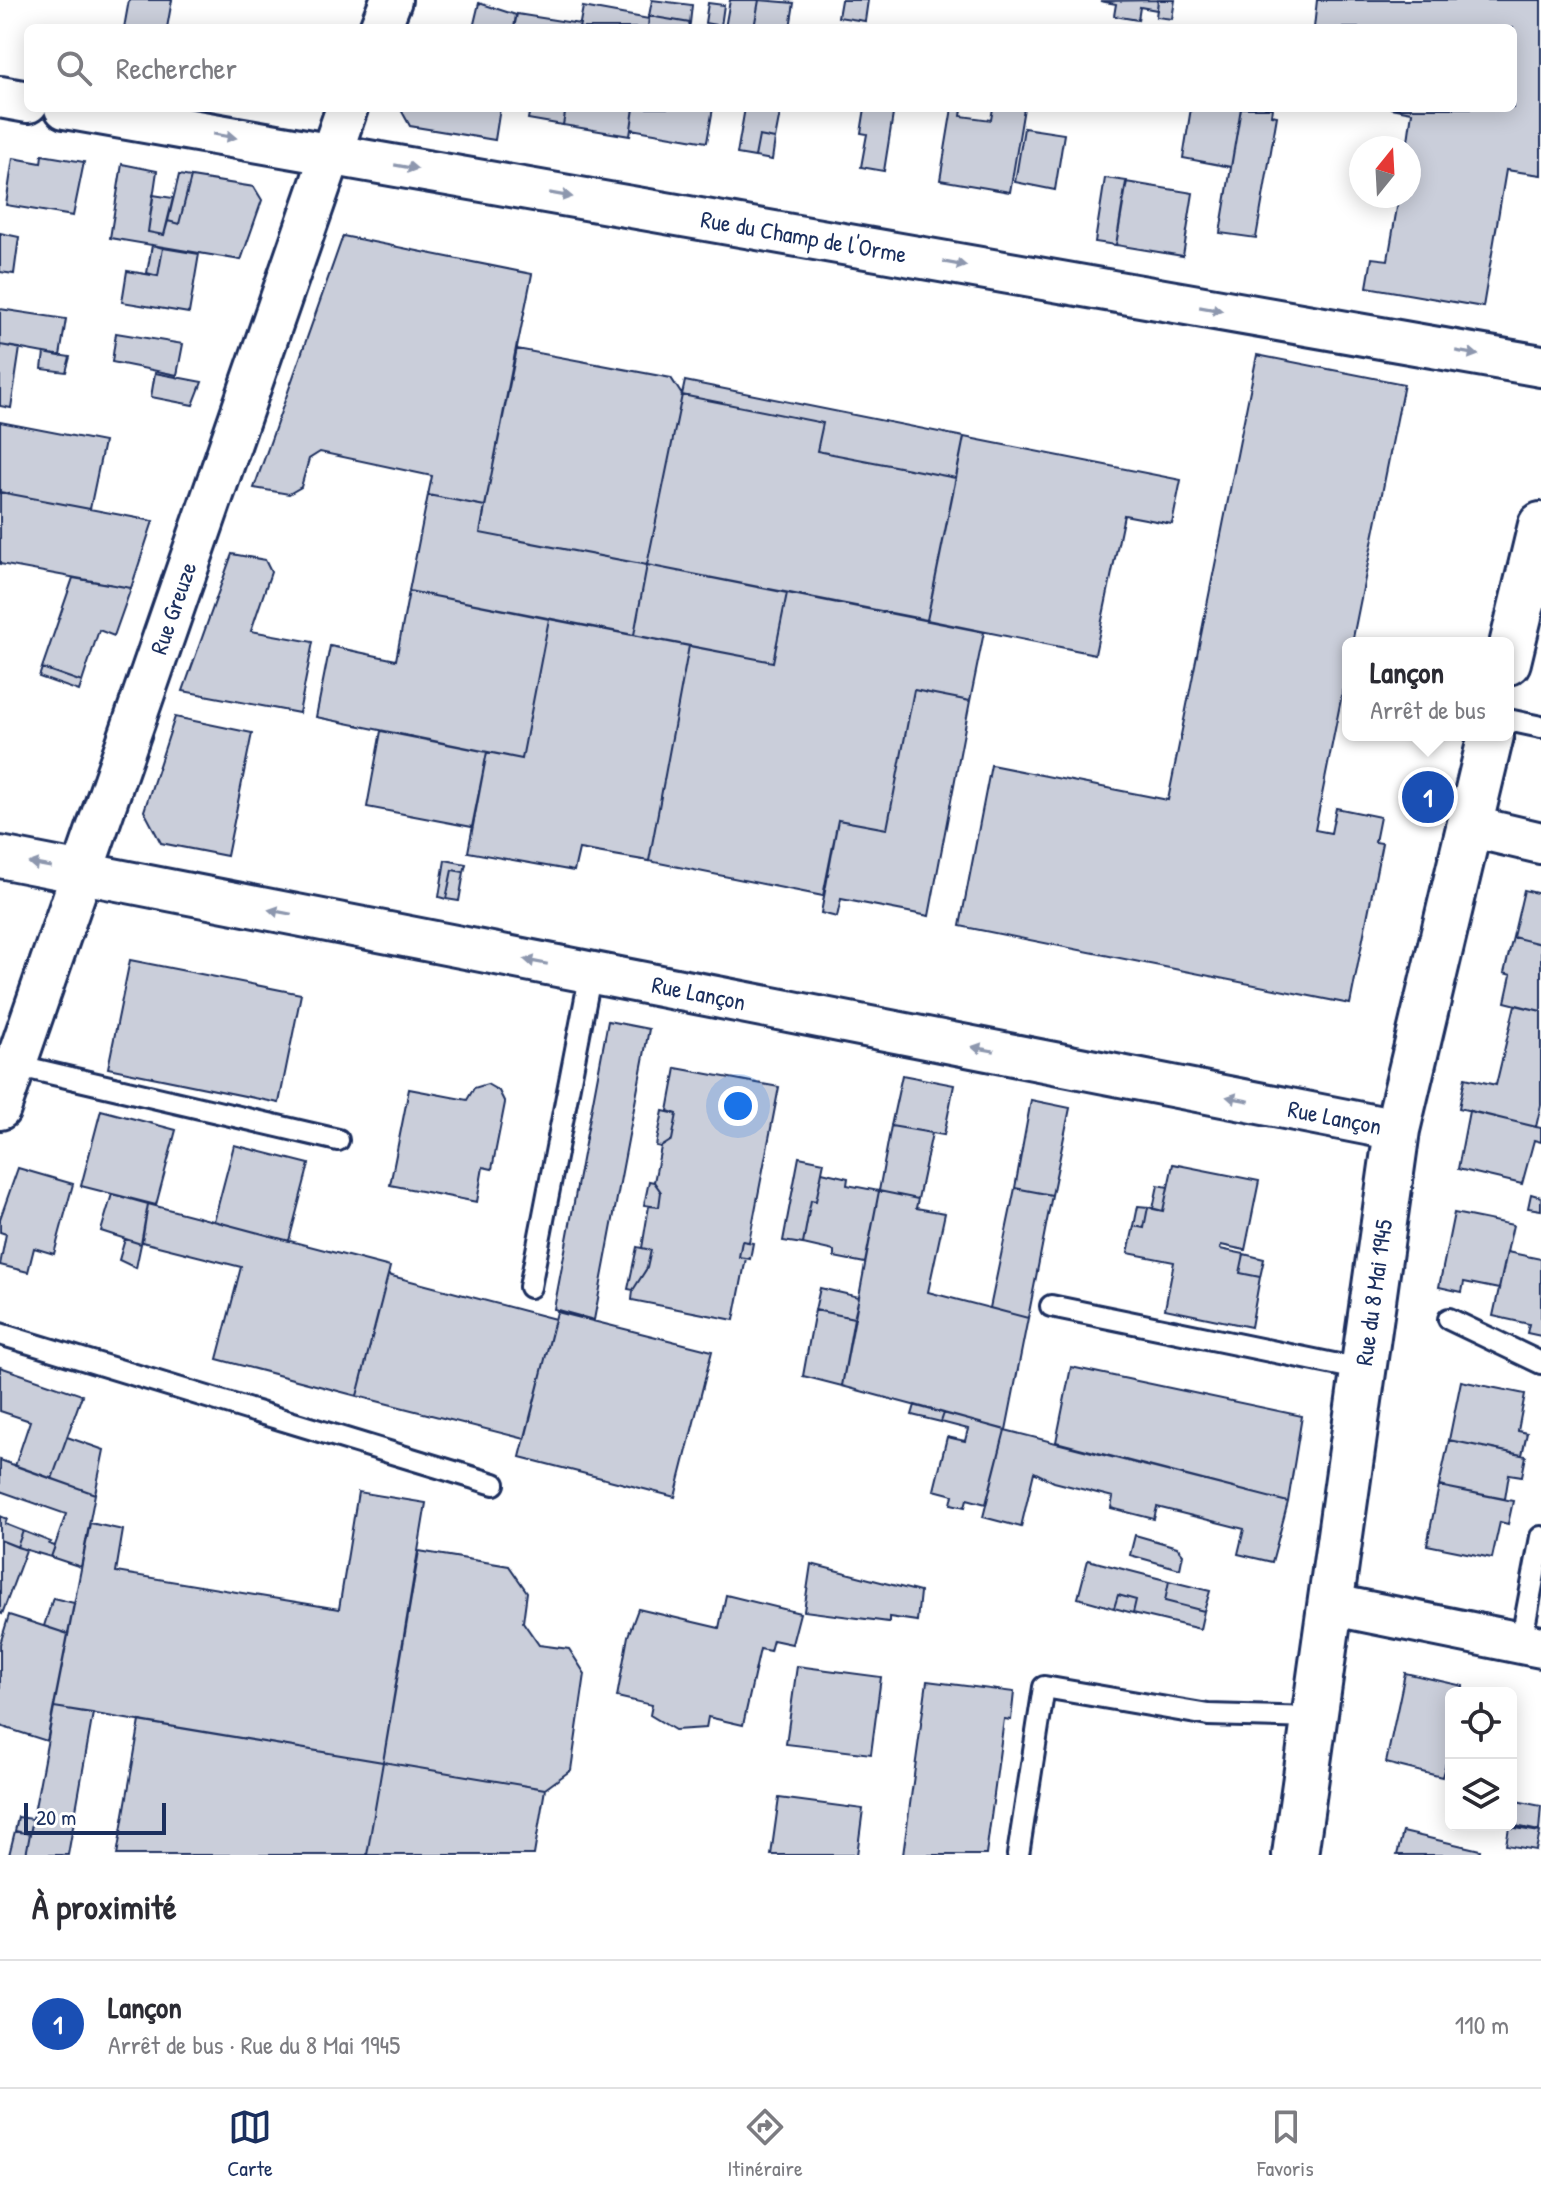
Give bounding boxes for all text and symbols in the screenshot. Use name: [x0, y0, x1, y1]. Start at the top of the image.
search box: [24, 24, 1517, 112]
icon: search: [52, 46, 96, 90]
text: Rechercher: [116, 48, 237, 88]
one-way arrow: [213, 130, 238, 142]
north arrow: [1349, 136, 1421, 208]
one-way arrow: [394, 162, 419, 174]
one-way arrow: [548, 189, 573, 201]
street label: Rue du Champ de l'Orme: [699, 202, 910, 270]
one-way arrow: [942, 258, 967, 270]
one-way arrow: [1199, 303, 1224, 315]
one-way arrow: [1455, 348, 1480, 360]
street label: Rue Greuze: [142, 557, 204, 658]
popup: [1342, 637, 1514, 741]
text: Lançon: [1370, 652, 1444, 692]
text: Arrêt de bus: [1370, 692, 1486, 727]
pin: 1: [1402, 767, 1454, 827]
one-way arrow: [27, 858, 52, 870]
one-way arrow: [268, 905, 293, 918]
one-way arrow: [523, 955, 548, 967]
street label: Rue Lançon: [649, 968, 749, 1017]
one-way arrow: [970, 1043, 995, 1055]
your location: [718, 1086, 758, 1126]
street label: Rue Lançon: [1285, 1092, 1384, 1142]
one-way arrow: [1225, 1093, 1250, 1105]
street label: Rue du 8 Mai 1945: [1347, 1217, 1399, 1368]
map controls: [1445, 1687, 1517, 1831]
button: locate: [1445, 1687, 1517, 1759]
button: layers: [1445, 1759, 1517, 1831]
scale bar: [24, 1799, 166, 1835]
text: 20 m: [36, 1802, 76, 1832]
text: À proximité: [32, 1884, 177, 1930]
text: Lançon: [108, 1987, 182, 2027]
text: 1: [53, 2007, 63, 2042]
text: 110 m: [1455, 2007, 1509, 2042]
text: Arrêt de bus · Rue du 8 Mai 1945: [108, 2027, 400, 2062]
tab: Carte: [227, 2105, 273, 2183]
tab: Itinéraire: [727, 2105, 803, 2183]
tab: Favoris: [1257, 2105, 1314, 2183]

